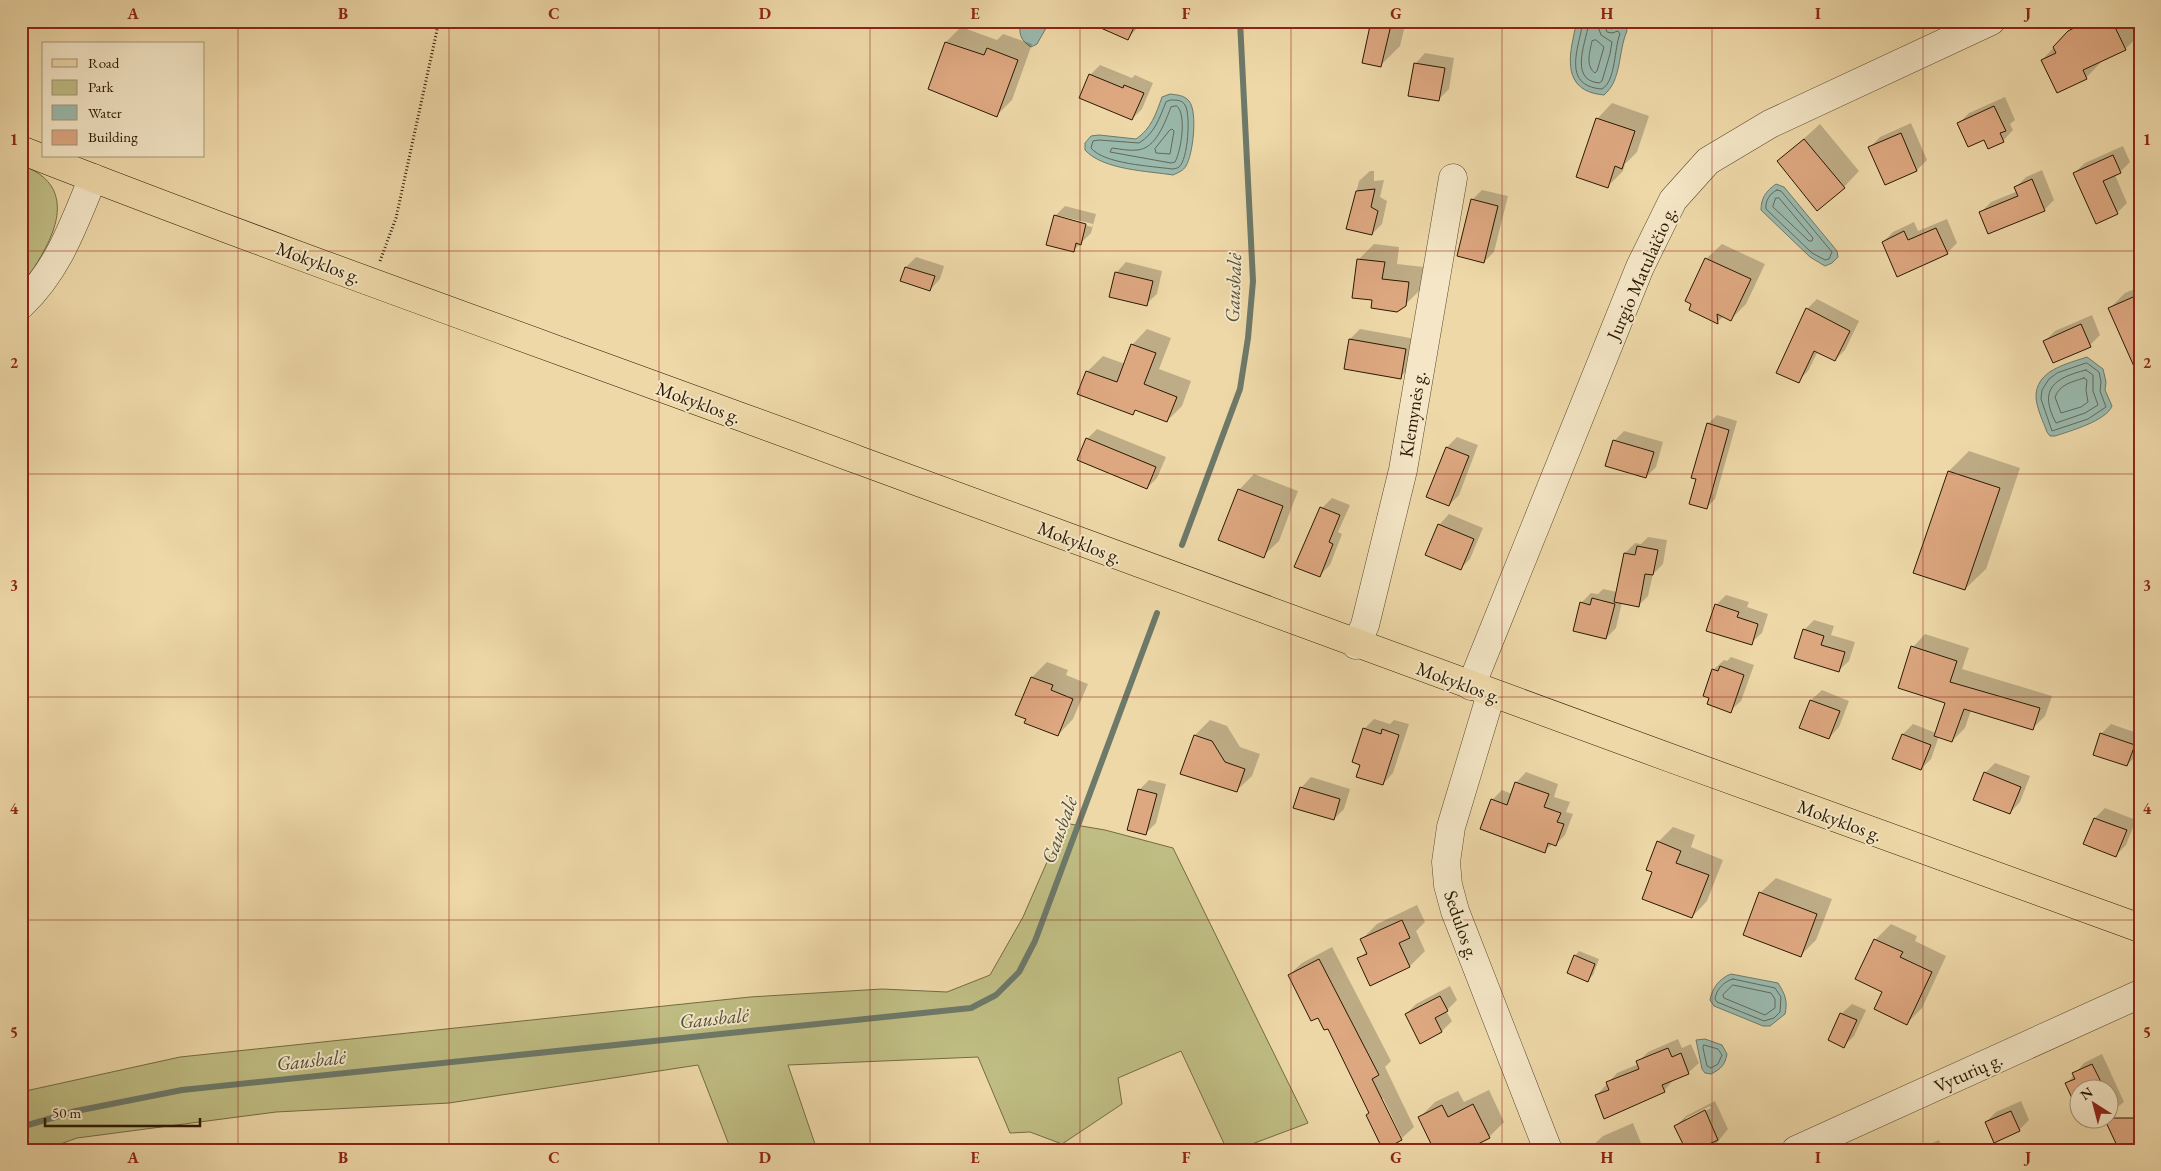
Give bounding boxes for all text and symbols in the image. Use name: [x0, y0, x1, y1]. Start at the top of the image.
text: A: [126, 3, 139, 24]
text: B: [338, 3, 348, 24]
text: C: [548, 3, 560, 24]
text: D: [759, 3, 771, 24]
text: E: [970, 3, 980, 24]
text: F: [1182, 3, 1191, 24]
text: G: [1390, 3, 1402, 24]
text: H: [1601, 3, 1614, 24]
text: I: [1815, 3, 1821, 24]
text: J: [2023, 3, 2031, 24]
legend: [42, 42, 205, 158]
text: Road: [88, 53, 120, 72]
text: Park: [88, 77, 115, 96]
text: Water: [88, 103, 122, 122]
text: Building: [88, 127, 138, 146]
text: 1: [10, 129, 18, 150]
text: 1: [2143, 129, 2151, 150]
street label: Jurgio Matulaičio g.: [1600, 202, 1682, 346]
street label: Mokyklos g.: [273, 236, 365, 289]
water label: Gausbalė: [1219, 252, 1247, 323]
text: 2: [10, 352, 19, 373]
text: 2: [2143, 352, 2152, 373]
street label: Klemynės g.: [1393, 369, 1432, 459]
street label: Mokyklos g.: [653, 376, 745, 429]
street label: Mokyklos g.: [1034, 515, 1126, 570]
text: 3: [10, 575, 18, 596]
text: 3: [2143, 575, 2151, 596]
street label: Mokyklos g.: [1413, 656, 1505, 709]
water label: Gausbalė: [1035, 792, 1084, 867]
street label: Mokyklos g.: [1794, 794, 1886, 847]
text: 4: [10, 798, 19, 819]
text: 4: [2143, 798, 2152, 819]
street label: Sedulos g.: [1438, 887, 1485, 963]
water label: Gausbalė: [678, 1001, 751, 1035]
text: 5: [10, 1022, 18, 1043]
text: 5: [2143, 1022, 2151, 1043]
water label: Gausbalė: [275, 1043, 348, 1077]
street label: Vyturių g.: [1930, 1046, 2006, 1099]
north arrow: [2068, 1078, 2118, 1128]
text: N: [2076, 1082, 2097, 1104]
scale bar: [45, 1096, 200, 1128]
text: 50 m: [52, 1103, 81, 1122]
text: A: [126, 1147, 139, 1168]
text: B: [338, 1147, 348, 1168]
text: C: [548, 1147, 560, 1168]
text: D: [759, 1147, 771, 1168]
text: E: [970, 1147, 980, 1168]
text: F: [1182, 1147, 1191, 1168]
text: G: [1390, 1147, 1402, 1168]
text: H: [1601, 1147, 1614, 1168]
text: I: [1815, 1147, 1821, 1168]
text: J: [2023, 1147, 2031, 1168]

